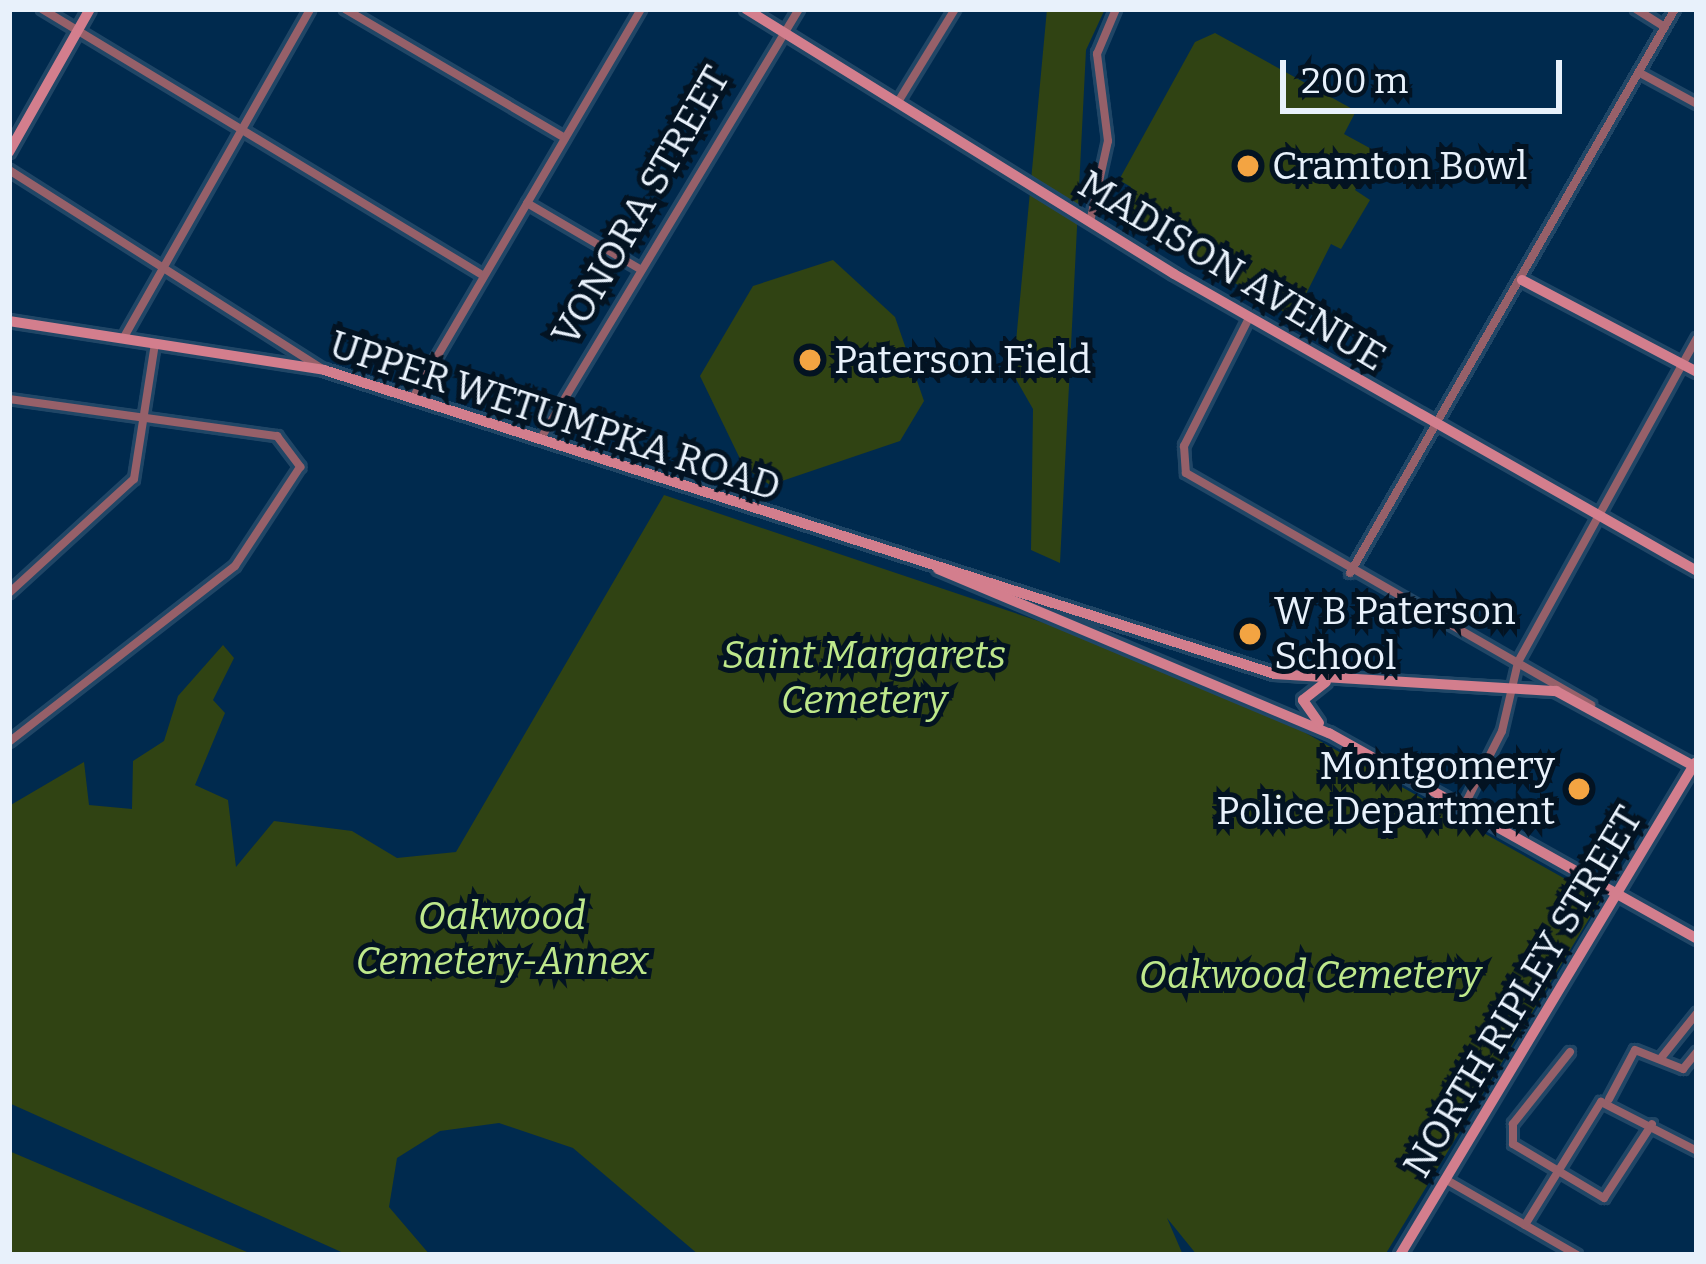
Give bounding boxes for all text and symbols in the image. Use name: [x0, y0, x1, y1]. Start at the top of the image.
scale bar: [1286, 36, 1568, 110]
street label: VONORA STREET: [542, 58, 740, 354]
text: 200 m: [1301, 59, 1408, 103]
place label: Cramton Bowl: [1272, 143, 1527, 189]
marker: Cramton Bowl: [1235, 153, 1261, 179]
street label: MADISON AVENUE: [1070, 161, 1394, 381]
street label: UPPER WETUMPKA ROAD: [324, 321, 786, 511]
place label: Paterson Field: [834, 337, 1091, 383]
marker: Paterson Field: [797, 347, 823, 373]
place label: W B Paterson School: [1274, 589, 1516, 680]
marker: W B Paterson School: [1237, 621, 1263, 647]
park label: Saint Margarets Cemetery: [722, 633, 1006, 724]
place label: Montgomery Police Department: [1216, 744, 1555, 835]
marker: Montgomery Police Department: [1566, 776, 1592, 802]
street label: NORTH RIPLEY STREET: [1394, 798, 1652, 1186]
park label: Oakwood Cemetery-Annex: [356, 894, 648, 985]
park label: Oakwood Cemetery: [1139, 952, 1481, 998]

